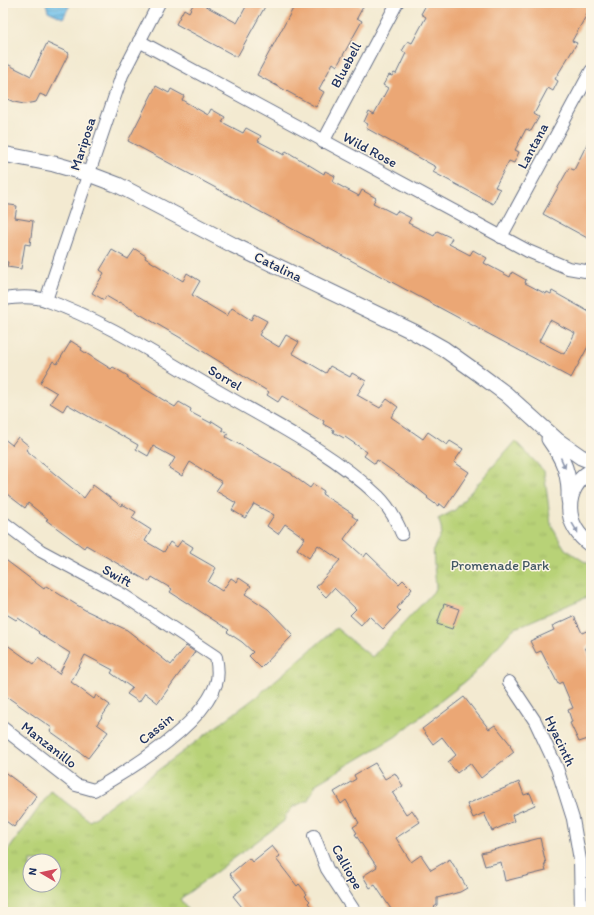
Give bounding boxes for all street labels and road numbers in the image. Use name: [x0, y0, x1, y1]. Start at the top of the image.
street label: Bluebell: [327, 39, 365, 91]
street label: Mariposa: [66, 115, 100, 173]
street label: Lantana: [514, 119, 552, 172]
street label: Wild Rose: [340, 129, 400, 171]
street label: Catalina: [251, 248, 305, 286]
street label: Sorrel: [205, 362, 245, 395]
street label: Swift: [99, 561, 135, 591]
street label: Cassin: [135, 710, 177, 748]
street label: Hyacinth: [541, 713, 579, 769]
street label: Manzanillo: [18, 718, 80, 772]
street label: Calliope: [328, 841, 366, 893]

